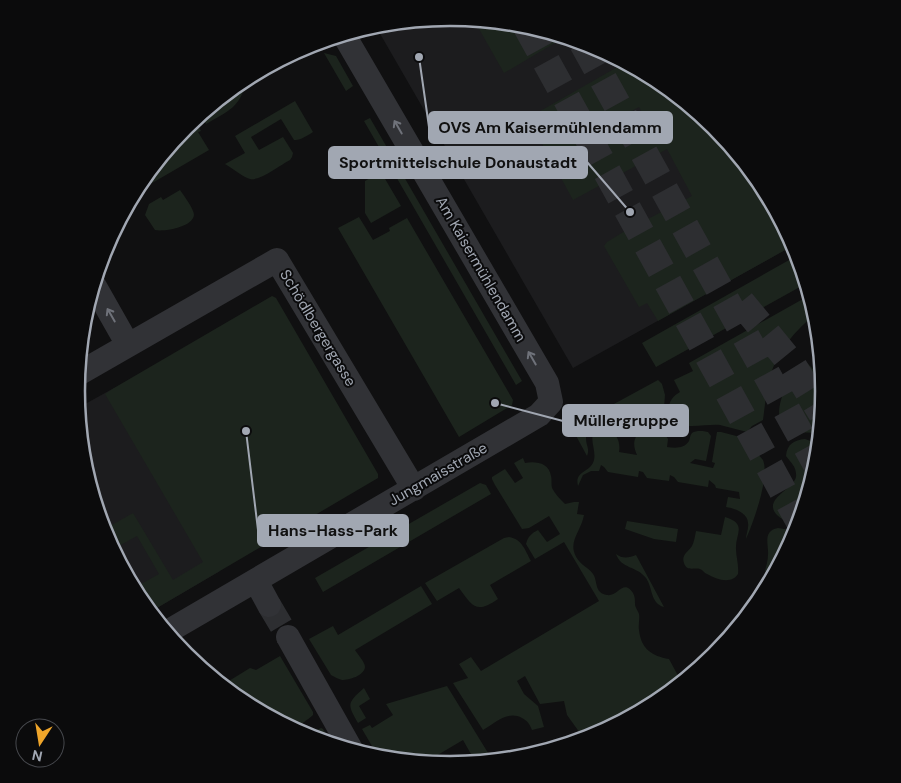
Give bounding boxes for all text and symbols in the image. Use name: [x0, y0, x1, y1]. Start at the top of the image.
callout: OVS Am Kaisermühlendamm: [429, 112, 672, 143]
text: OVS Am Kaisermühlendamm: [438, 117, 662, 138]
one-way arrow: [392, 120, 402, 134]
callout: Sportmittelschule Donaustadt: [329, 147, 587, 178]
text: Sportmittelschule Donaustadt: [339, 152, 577, 173]
street label: Am Kaisermühlendamm: [431, 193, 531, 345]
street label: Schödlbergergasse: [275, 266, 361, 390]
one-way arrow: [106, 308, 116, 323]
one-way arrow: [527, 351, 537, 365]
callout: Müllergruppe: [563, 405, 688, 436]
text: Müllergruppe: [573, 410, 679, 431]
street label: Jungmaisstraße: [385, 438, 491, 510]
callout: Hans-Hass-Park: [258, 515, 408, 546]
text: Hans-Hass-Park: [268, 520, 399, 541]
north arrow: [15, 718, 65, 768]
text: N: [30, 746, 44, 766]

